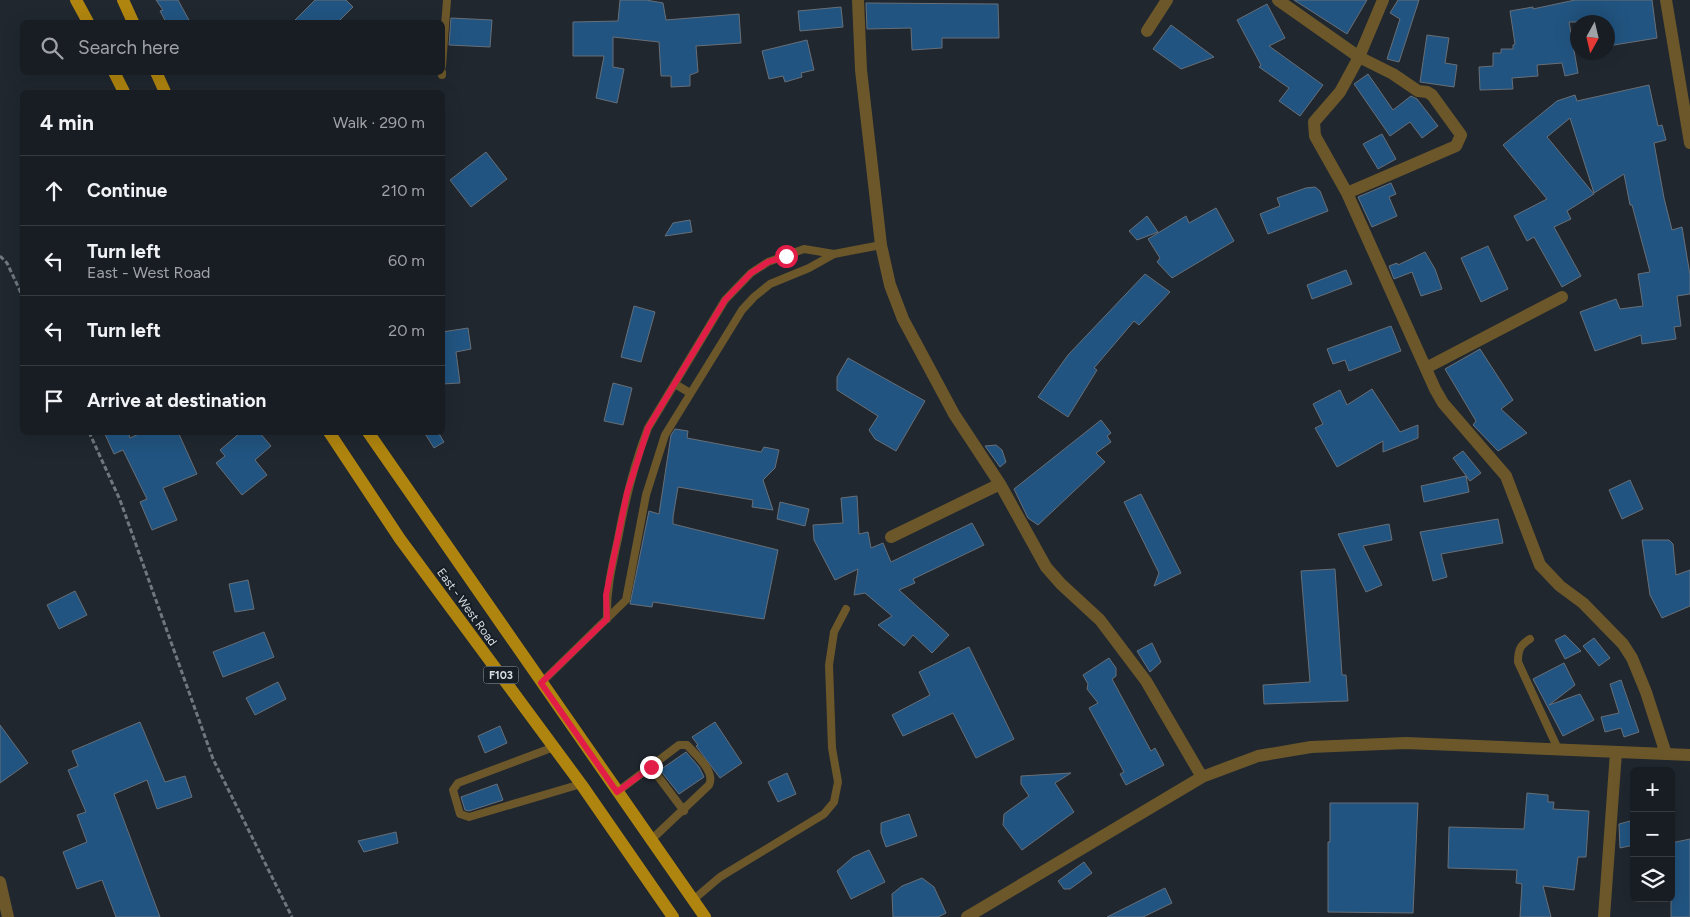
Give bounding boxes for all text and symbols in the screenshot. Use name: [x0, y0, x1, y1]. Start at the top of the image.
north arrow: [1570, 15, 1615, 60]
search box: [20, 20, 445, 75]
icon: search: [38, 34, 66, 62]
text: Search here: [78, 36, 180, 59]
text: 4 min: [40, 110, 94, 135]
text: Walk · 290 m: [333, 113, 425, 132]
icon: ahead: [40, 177, 68, 205]
text: Continue: [87, 179, 167, 202]
text: 210 m: [382, 181, 425, 200]
text: Turn left: [87, 240, 161, 263]
route start: [775, 245, 798, 268]
icon: left: [40, 247, 68, 275]
text: 60 m: [388, 251, 425, 270]
text: East - West Road: [87, 263, 210, 282]
icon: left: [40, 317, 68, 345]
text: Turn left: [87, 319, 161, 342]
text: 20 m: [388, 321, 425, 340]
icon: arrive: [40, 387, 68, 415]
text: Arrive at destination: [87, 389, 266, 412]
street label: East - West Road: [434, 565, 500, 649]
road number: F103: [484, 666, 518, 684]
route end: [640, 756, 663, 779]
map controls: [1630, 767, 1675, 902]
button: +: [1630, 767, 1675, 812]
button: −: [1630, 812, 1675, 857]
button: layers: [1630, 857, 1675, 902]

